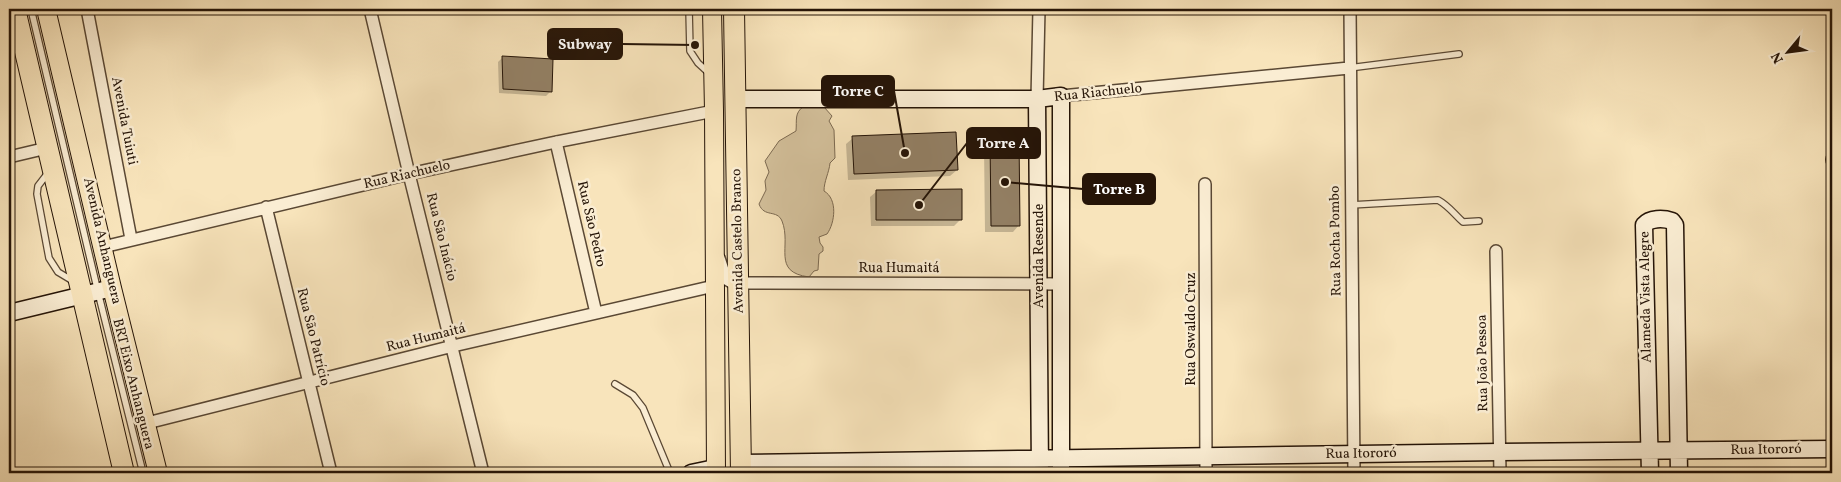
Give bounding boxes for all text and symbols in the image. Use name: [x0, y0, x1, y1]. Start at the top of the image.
north arrow: [1764, 28, 1814, 78]
callout: Subway: [548, 29, 622, 59]
text: Subway: [558, 35, 613, 56]
text: N: [1767, 49, 1789, 67]
street label: Avenida Tuiuti: [106, 75, 142, 167]
callout: Torre C: [822, 76, 894, 106]
street label: Rua Riachuelo: [1053, 79, 1143, 107]
text: Torre C: [832, 82, 884, 103]
callout: Torre A: [967, 128, 1040, 158]
text: Torre A: [977, 134, 1030, 155]
street label: Rua Riachuelo: [362, 156, 452, 194]
street label: Avenida Castelo Branco: [727, 168, 749, 314]
callout: Torre B: [1083, 174, 1155, 204]
street label: Avenida Anhanguera: [78, 176, 126, 306]
street label: Rua São Pedro: [572, 179, 610, 269]
text: Torre B: [1093, 180, 1145, 201]
street label: Rua Rocha Pombo: [1326, 185, 1346, 297]
street label: Rua São Inácio: [421, 191, 461, 283]
street label: Avenida Resende: [1030, 203, 1049, 308]
street label: Alameda Vista Alegre: [1635, 231, 1657, 363]
street label: Rua Humaitá: [858, 259, 940, 278]
street label: Rua Oswaldo Cruz: [1182, 272, 1201, 386]
street label: Rua São Patrício: [292, 286, 334, 388]
street label: Rua João Pessoa: [1473, 314, 1493, 412]
street label: BRT Eixo Anhanguera: [108, 317, 158, 451]
street label: Rua Humaitá: [384, 319, 468, 357]
street label: Rua Itororó: [1730, 440, 1802, 460]
street label: Rua Itororó: [1325, 444, 1397, 464]

